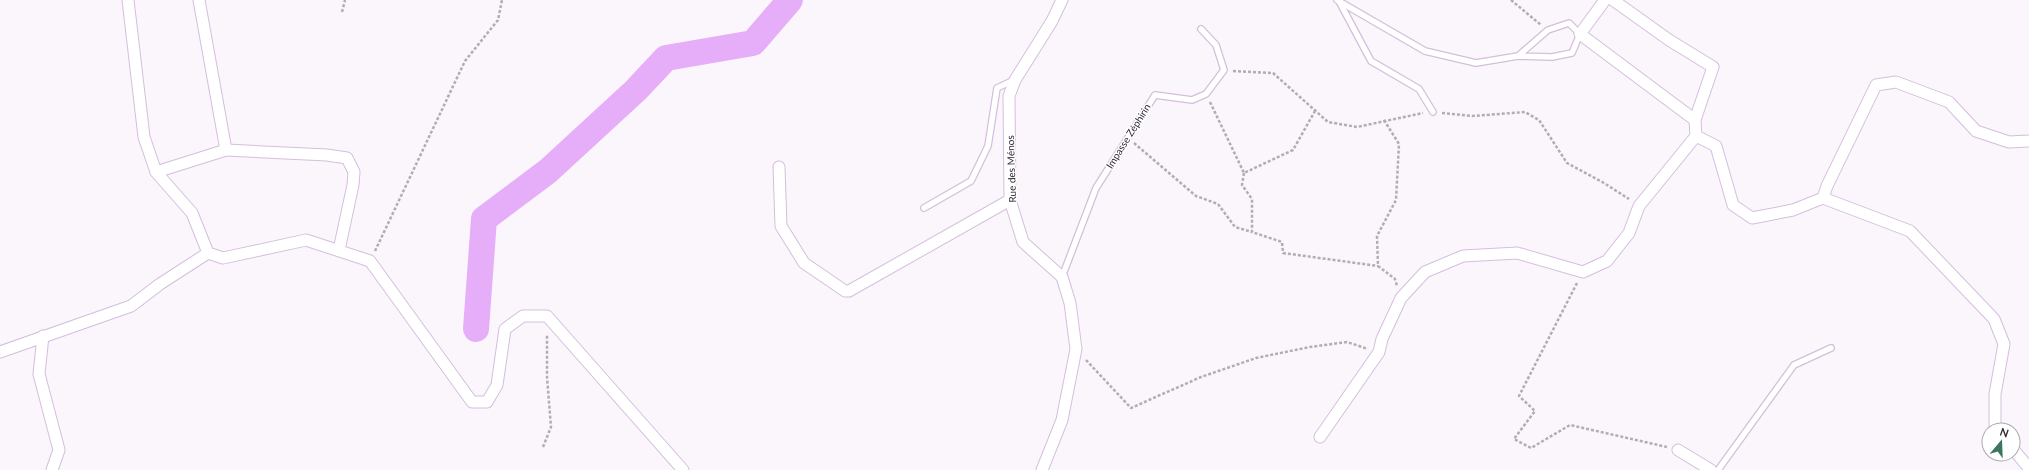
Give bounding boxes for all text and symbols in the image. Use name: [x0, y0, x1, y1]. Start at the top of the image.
street label: Impasse Zéphirin: [1103, 101, 1153, 171]
street label: Rue des Ménos: [1004, 135, 1018, 203]
north arrow: [1981, 422, 2021, 462]
text: N: [1998, 425, 2011, 440]

